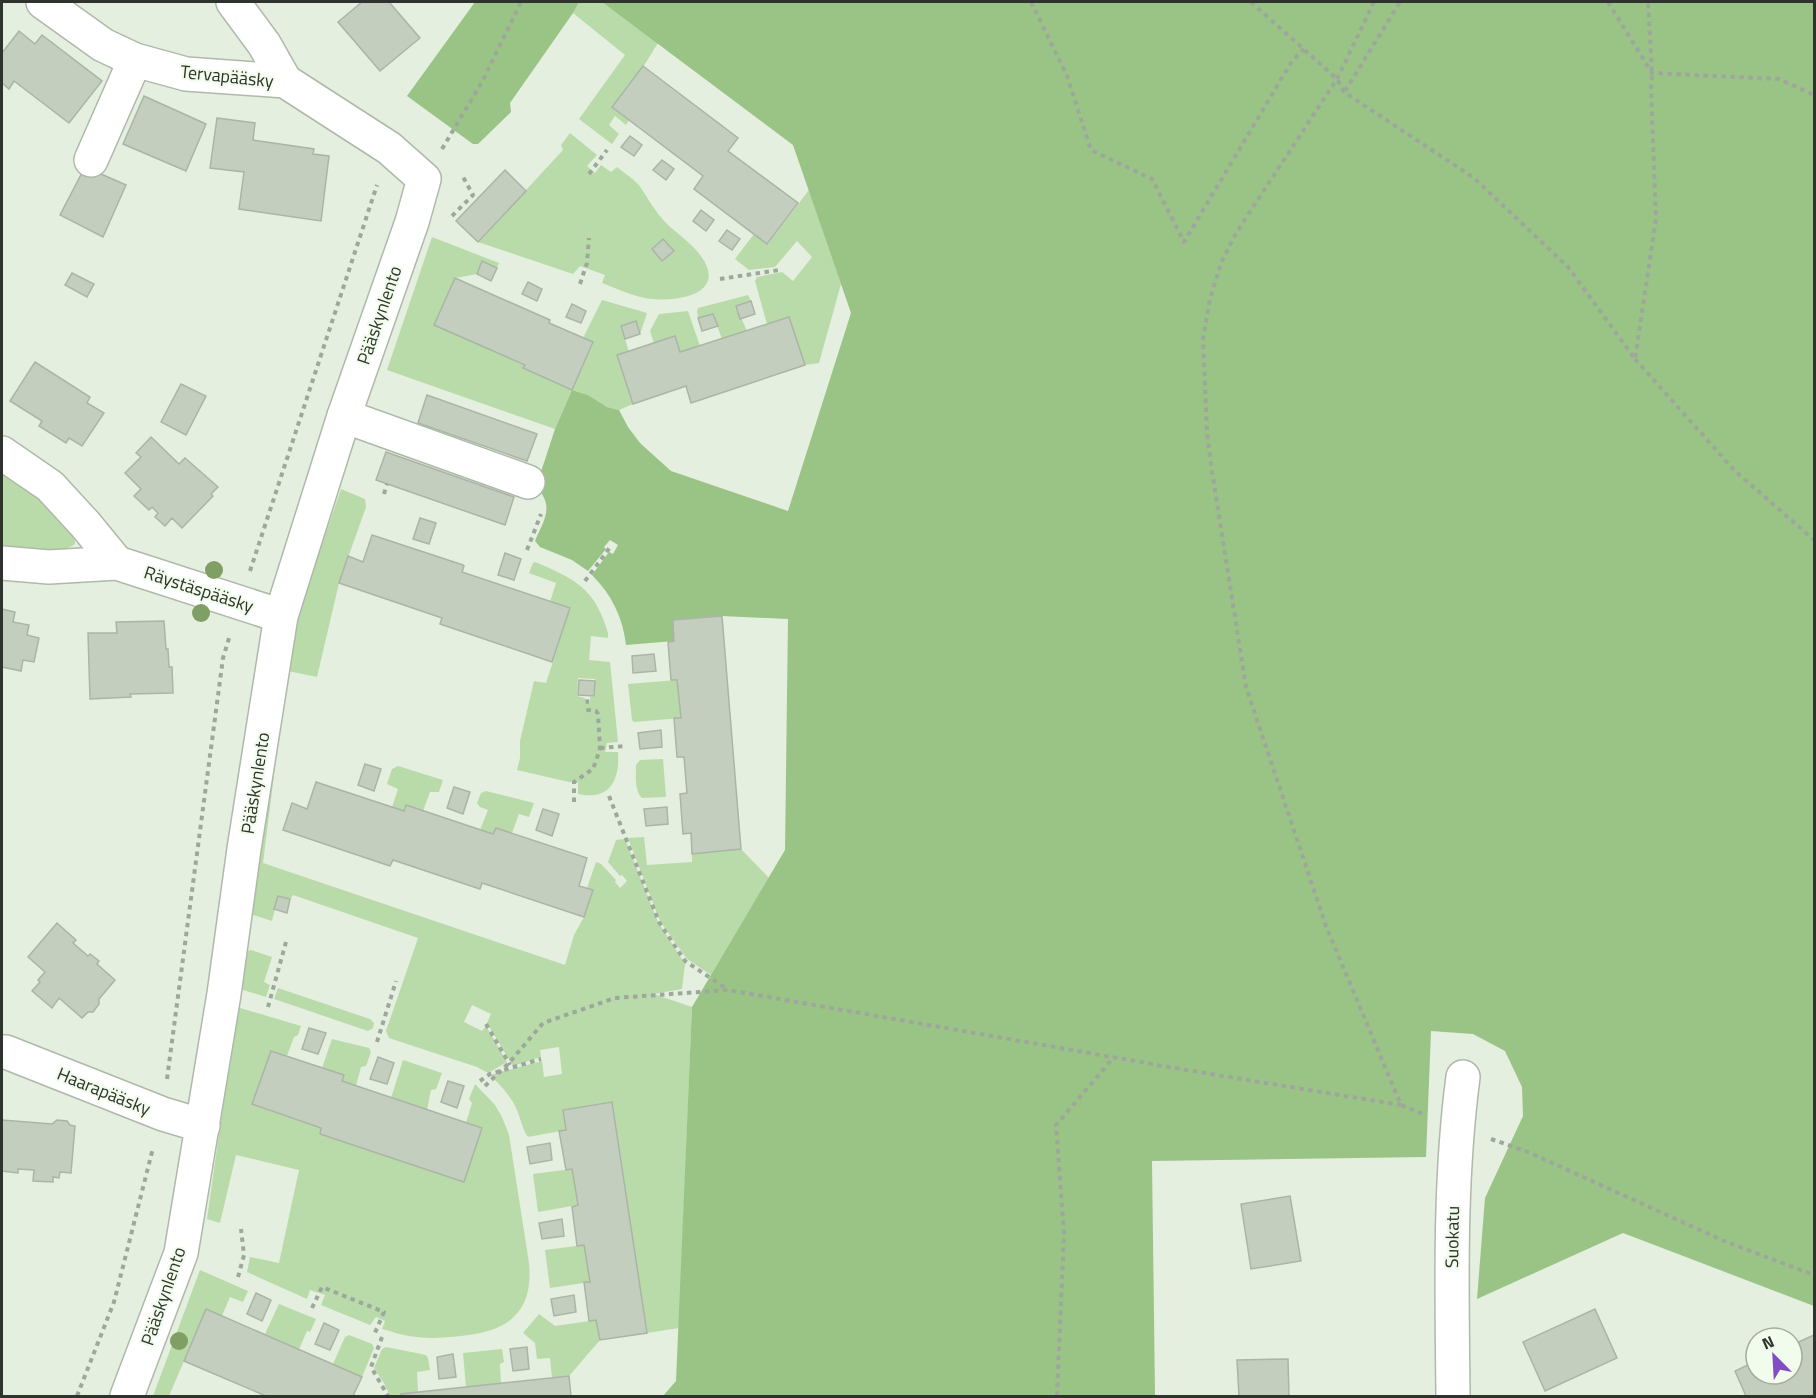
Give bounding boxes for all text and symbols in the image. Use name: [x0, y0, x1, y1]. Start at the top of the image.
street label: Tervapääsky: [179, 58, 275, 94]
street label: Pääskynlento: [350, 262, 408, 368]
street label: Räystäspääsky: [141, 559, 258, 620]
street label: Pääskynlento: [234, 730, 276, 836]
street label: Haarapääsky: [53, 1060, 155, 1122]
street label: Suokatu: [1438, 1206, 1466, 1268]
street label: Pääskynlento: [134, 1243, 192, 1349]
north arrow: [1744, 1326, 1804, 1386]
text: N: [1758, 1329, 1778, 1356]

